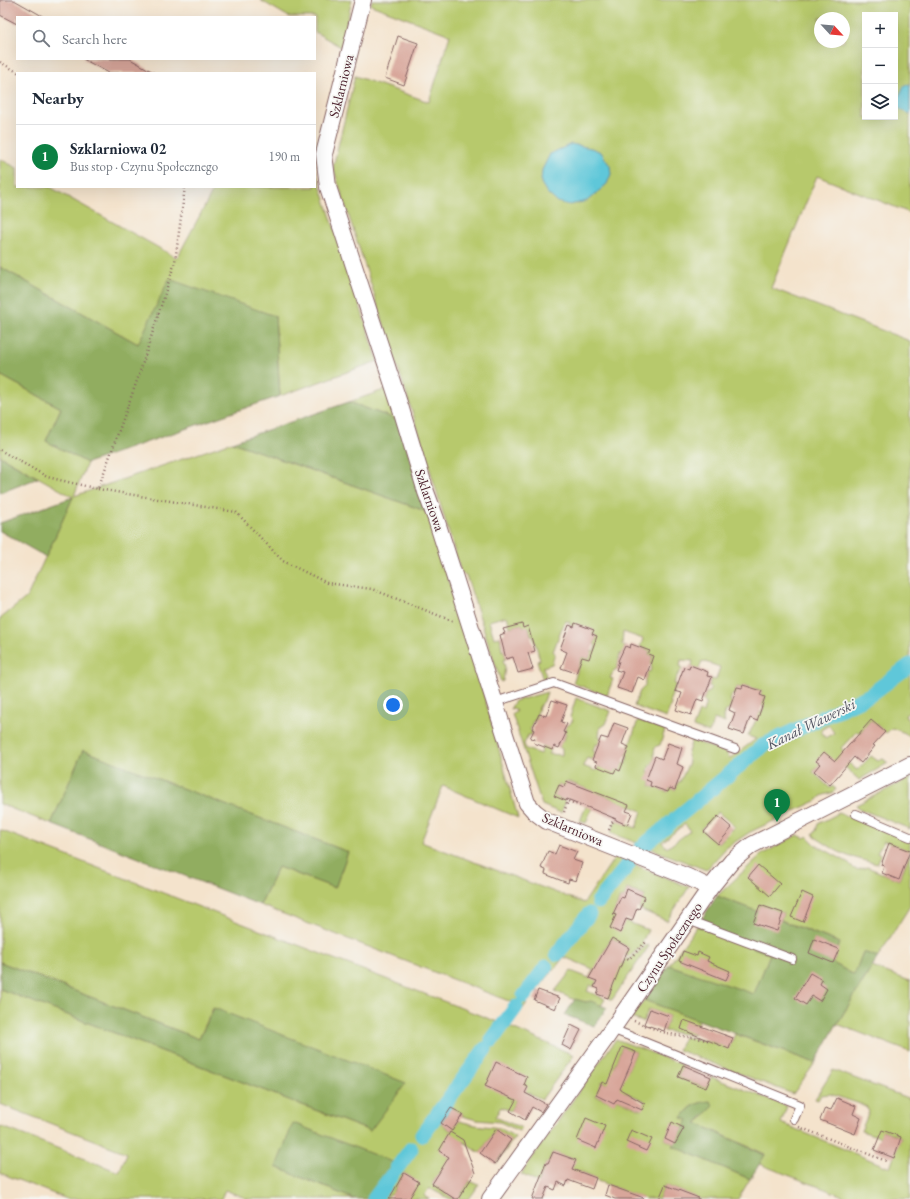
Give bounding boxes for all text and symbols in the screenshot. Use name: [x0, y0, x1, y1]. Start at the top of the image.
north arrow: [814, 12, 850, 48]
map controls: [862, 12, 898, 120]
button: +: [862, 12, 898, 48]
search box: [16, 16, 316, 60]
icon: search: [30, 27, 52, 49]
text: Search here: [62, 29, 127, 48]
button: −: [862, 48, 898, 84]
street label: Szklarniowa: [324, 52, 358, 119]
button: layers: [862, 84, 898, 120]
text: Nearby: [32, 87, 84, 109]
text: Szklarniowa 02: [70, 139, 166, 158]
text: 1: [42, 148, 48, 165]
text: 190 m: [269, 148, 300, 165]
text: Bus stop · Czynu Społecznego: [70, 158, 218, 175]
street label: Szklarniowa: [411, 467, 449, 534]
water label: Kanał Wawerski: [762, 694, 859, 754]
your location: [383, 695, 403, 715]
pin: 1: [764, 789, 790, 822]
street label: Szklarniowa: [540, 808, 607, 850]
street label: Czynu Społecznego: [632, 898, 706, 996]

